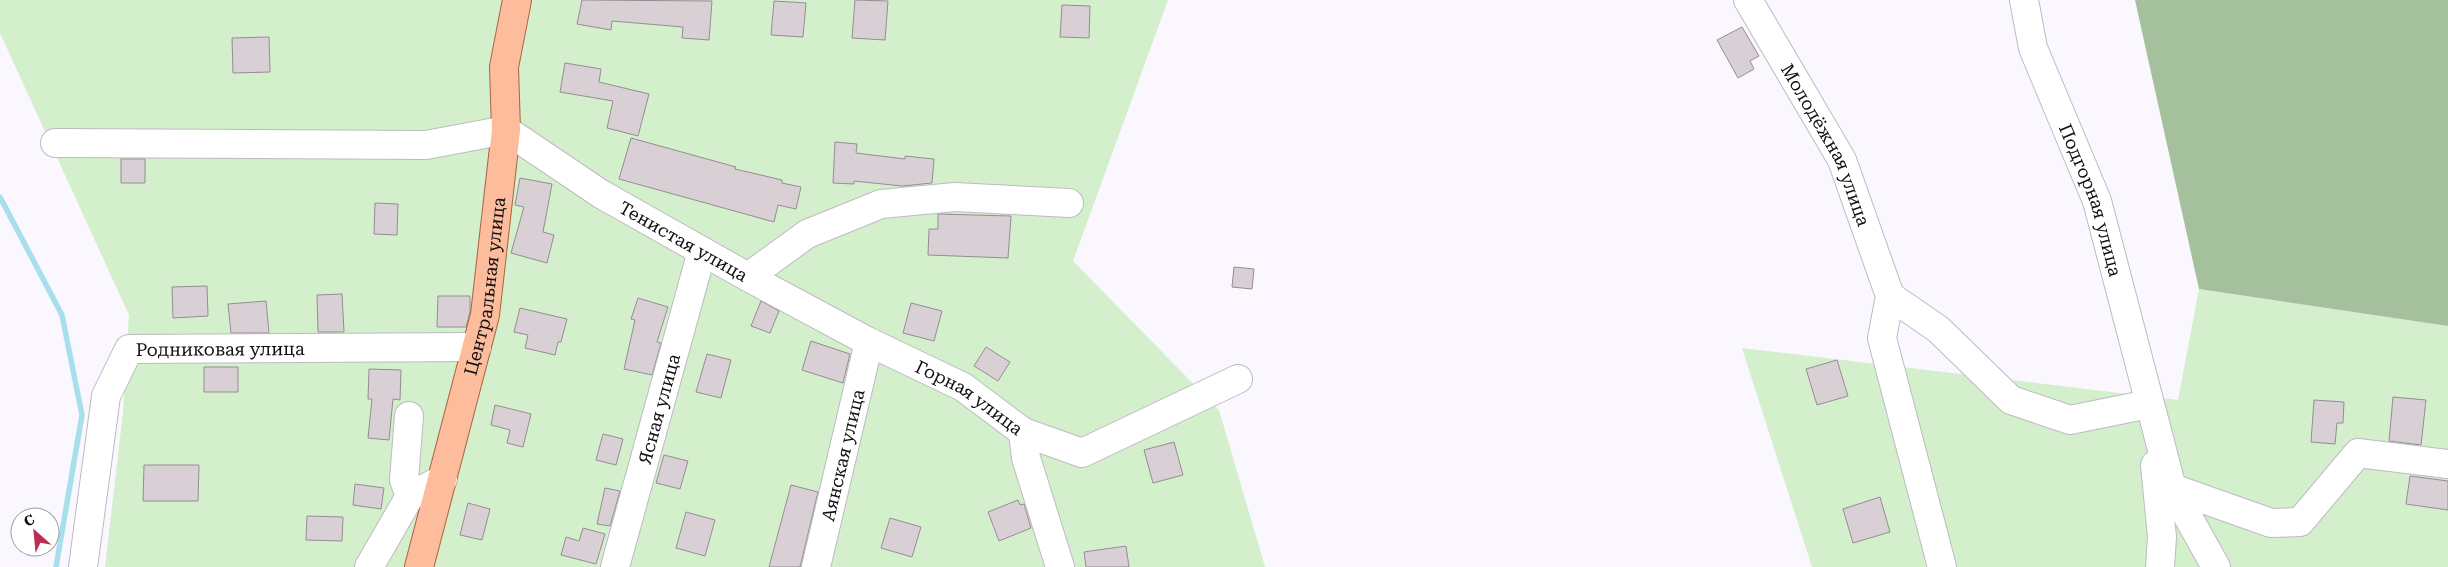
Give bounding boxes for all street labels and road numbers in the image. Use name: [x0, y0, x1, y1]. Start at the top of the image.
street label: Молодёжная улица: [1777, 60, 1875, 229]
street label: Подгорная улица: [2055, 121, 2127, 279]
street label: Центральная улица: [459, 196, 509, 377]
street label: Тенистая улица: [616, 196, 752, 285]
street label: Родниковая улица: [136, 337, 305, 359]
street label: Ясная улица: [633, 351, 684, 466]
street label: Горная улица: [912, 355, 1027, 439]
street label: Аянская улица: [817, 387, 868, 523]

